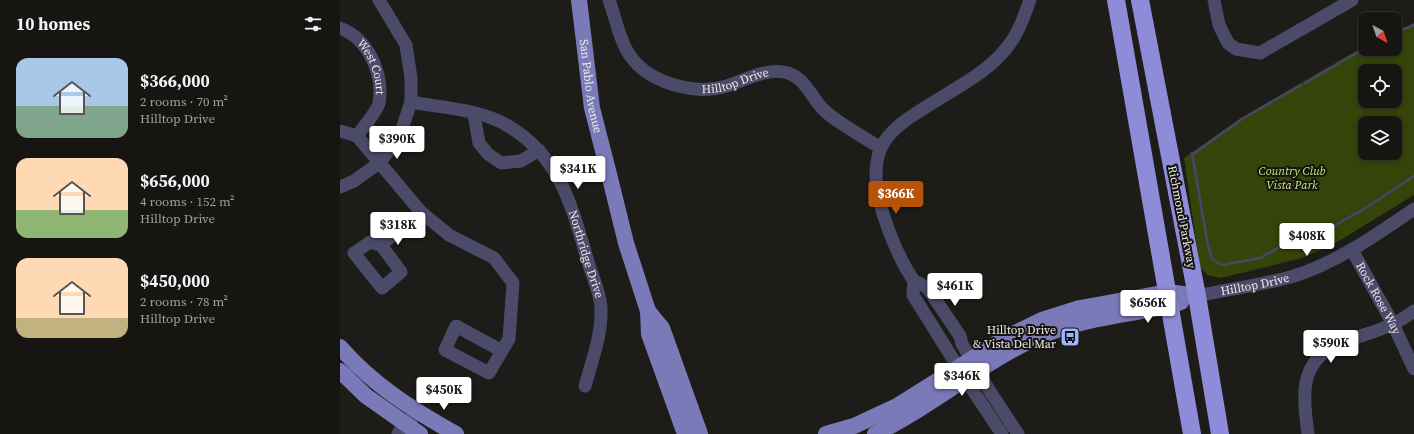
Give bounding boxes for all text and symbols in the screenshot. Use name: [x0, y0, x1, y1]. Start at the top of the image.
text: 10 homes: [16, 12, 90, 36]
north arrow: [1358, 12, 1402, 56]
map controls: [1358, 12, 1402, 160]
icon: filters: [302, 13, 324, 35]
street label: West Court: [354, 36, 388, 95]
street label: San Pablo Avenue: [576, 38, 606, 135]
street label: Hilltop Drive: [701, 64, 770, 97]
button: locate: [1358, 64, 1402, 108]
text: $366,000: [140, 69, 210, 93]
icon: home: [48, 74, 96, 122]
text: 2 rooms · 70 m²: [140, 93, 228, 110]
text: Hilltop Drive: [140, 110, 215, 127]
button: layers: [1358, 116, 1402, 160]
pin: $390K: [369, 126, 425, 160]
text: $390K: [378, 130, 416, 147]
pin: $341K: [550, 156, 606, 190]
text: $341K: [559, 160, 597, 177]
park label: Country Club Vista Park: [1259, 163, 1326, 193]
street label: Richmond Parkway: [1164, 164, 1200, 271]
text: $656,000: [140, 169, 210, 193]
icon: home: [48, 174, 96, 222]
pin: $366K: [868, 181, 924, 215]
text: $366K: [877, 185, 915, 202]
text: 4 rooms · 152 m²: [140, 193, 235, 210]
street label: Northridge Drive: [565, 208, 607, 300]
text: Hilltop Drive: [140, 210, 215, 227]
pin: $318K: [370, 212, 426, 246]
text: $318K: [379, 216, 417, 233]
pin: $408K: [1279, 223, 1335, 257]
text: $408K: [1288, 227, 1326, 244]
street label: Rock Rose Way: [1352, 259, 1405, 338]
text: $450,000: [140, 269, 210, 293]
street label: Hilltop Drive: [1219, 270, 1291, 299]
pin: $461K: [927, 273, 983, 307]
icon: home: [48, 274, 96, 322]
text: $461K: [936, 277, 974, 294]
pin: $656K: [1120, 290, 1176, 324]
text: 2 rooms · 78 m²: [140, 293, 228, 310]
text: $656K: [1129, 294, 1167, 311]
text: Hilltop Drive: [140, 310, 215, 327]
place label: Hilltop Drive & Vista Del Mar: [973, 322, 1056, 352]
bus stop icon: Hilltop Drive & Vista Del Mar: [1059, 326, 1081, 348]
pin: $590K: [1303, 330, 1359, 364]
text: $590K: [1312, 334, 1350, 351]
pin: $346K: [934, 363, 990, 397]
text: $346K: [943, 367, 981, 384]
pin: $450K: [416, 377, 472, 411]
text: $450K: [425, 381, 463, 398]

